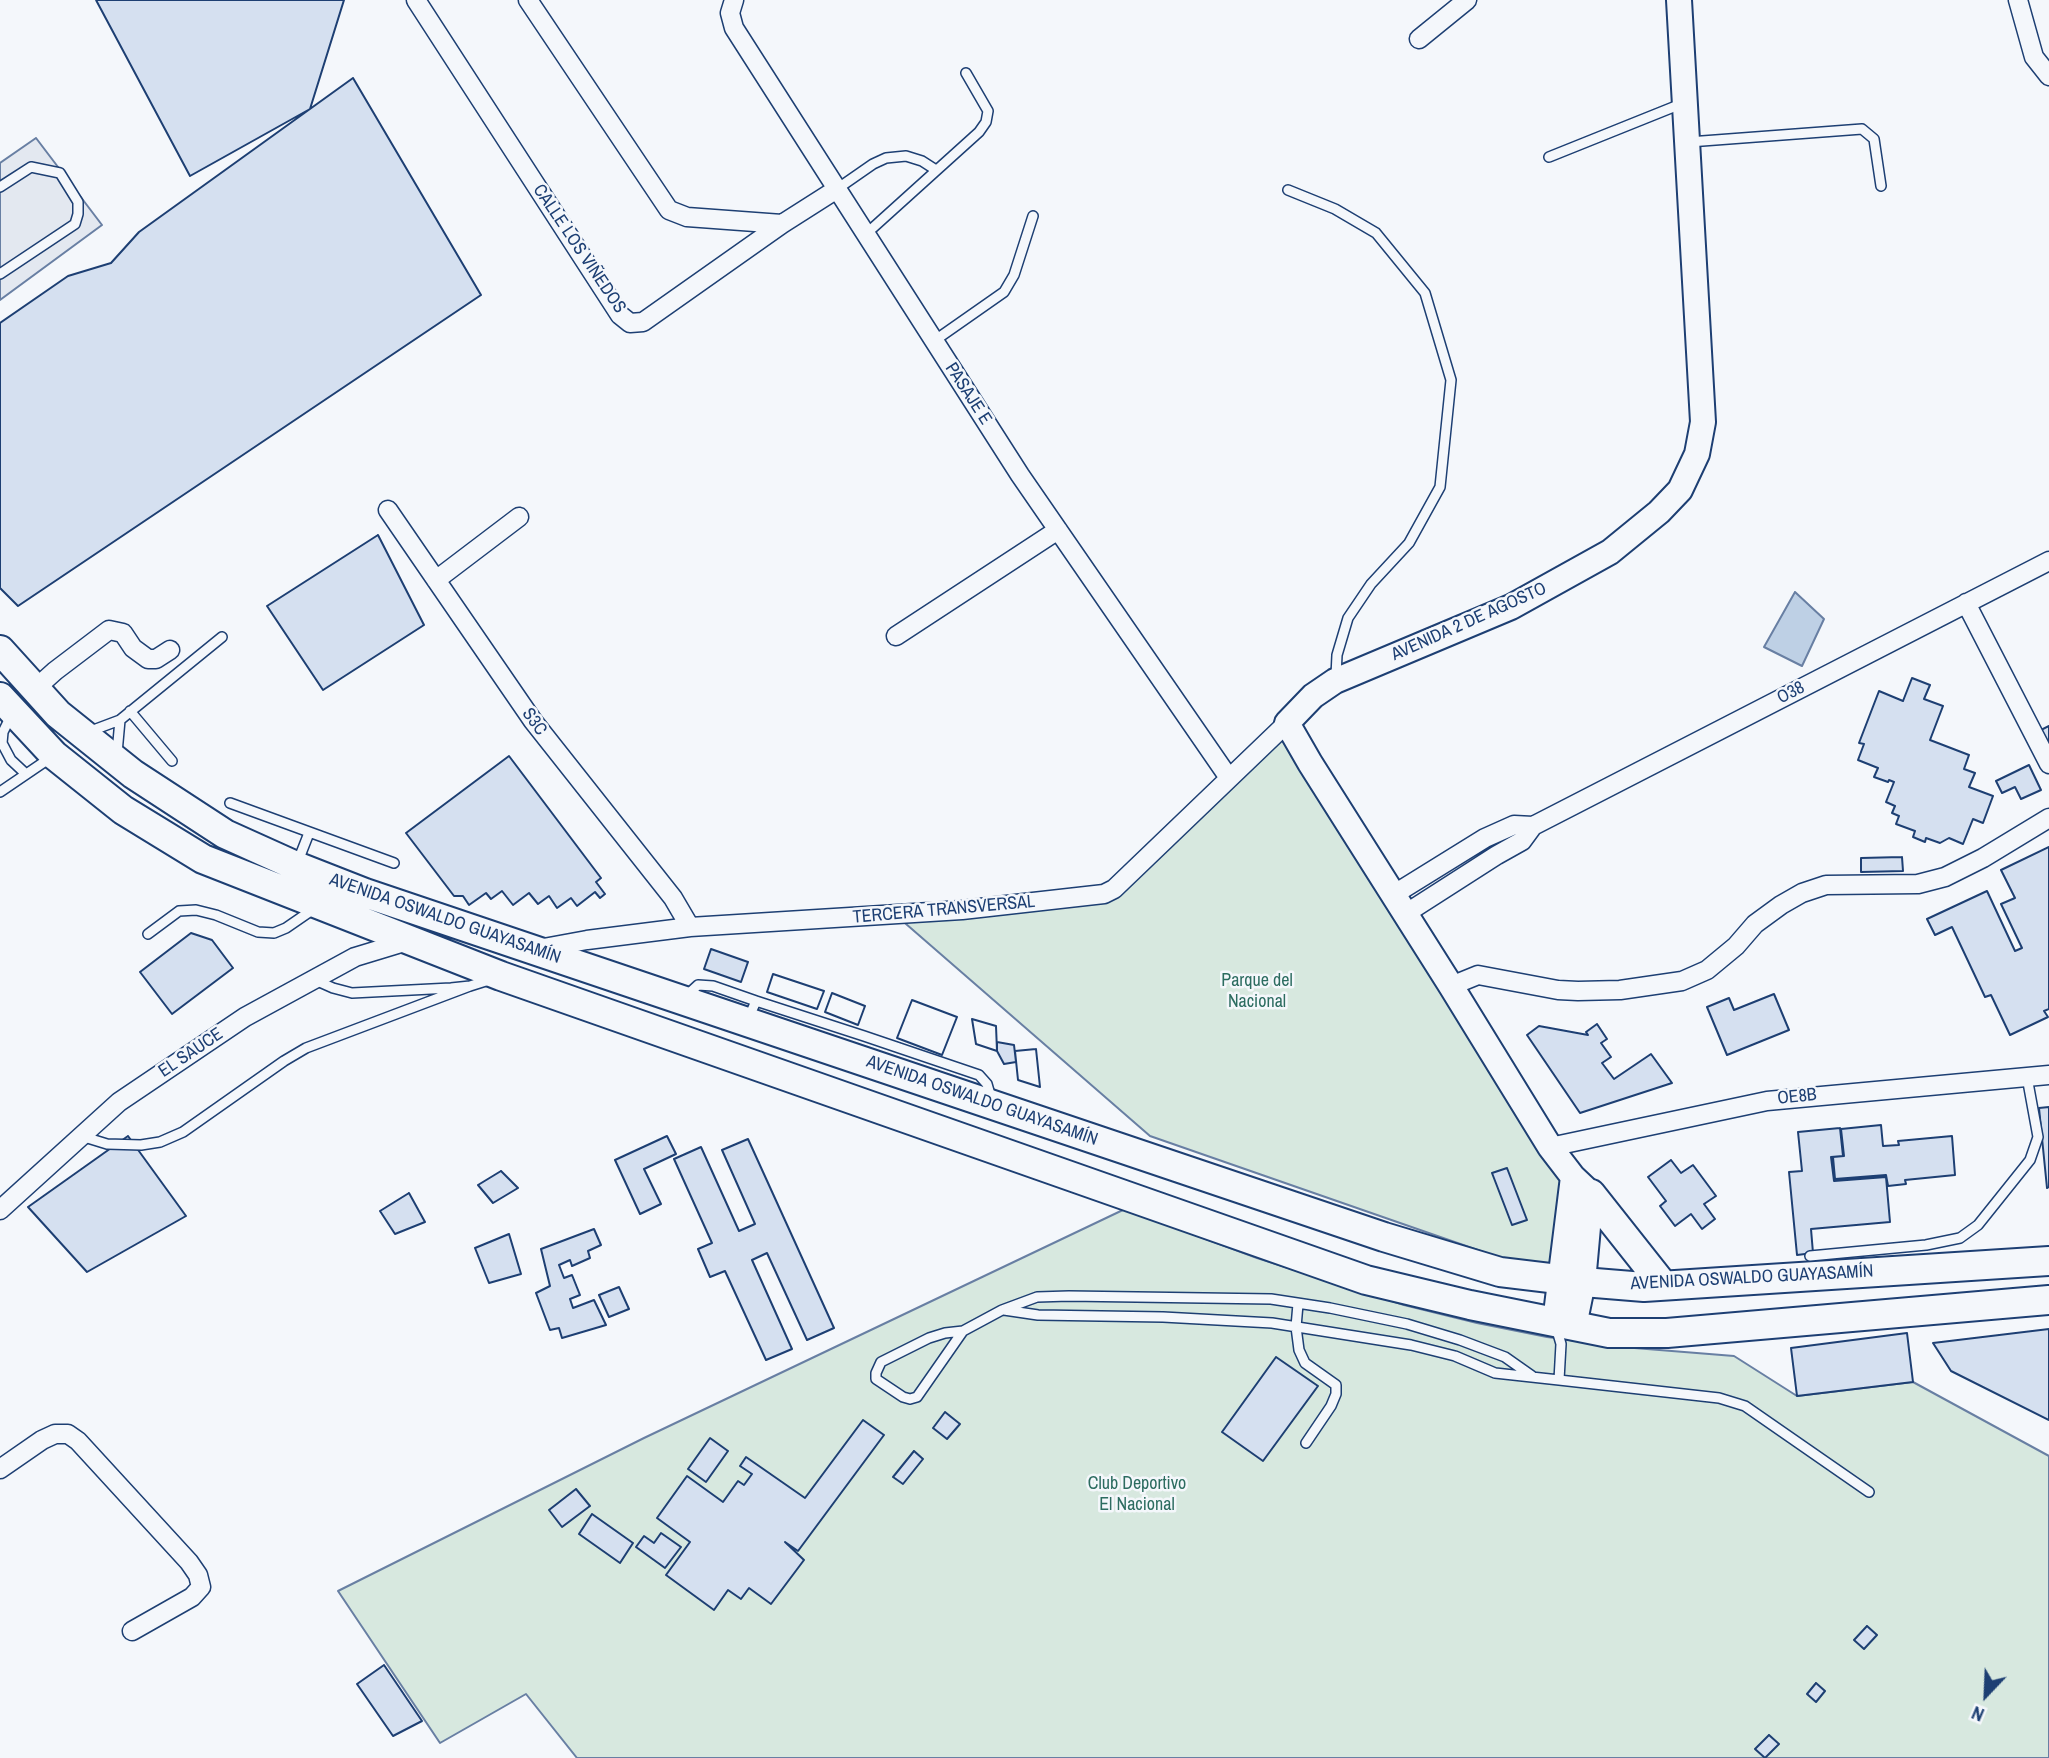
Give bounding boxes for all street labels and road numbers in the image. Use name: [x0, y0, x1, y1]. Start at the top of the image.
street label: CALLE LOS VIÑEDOS: [528, 180, 630, 318]
street label: PASAJE E: [940, 359, 996, 429]
street label: AVENIDA 2 DE AGOSTO: [1388, 578, 1550, 666]
street label: O38: [1774, 677, 1808, 709]
street label: S3C: [517, 704, 551, 740]
street label: AVENIDA OSWALDO GUAYASAMÍN: [327, 869, 563, 969]
street label: TERCERA TRANSVERSAL: [852, 891, 1036, 929]
street label: EL SAUCE: [155, 1024, 227, 1082]
street label: AVENIDA OSWALDO GUAYASAMÍN: [864, 1051, 1100, 1151]
street label: OE8B: [1776, 1084, 1818, 1110]
street label: AVENIDA OSWALDO GUAYASAMÍN: [1630, 1261, 1874, 1295]

